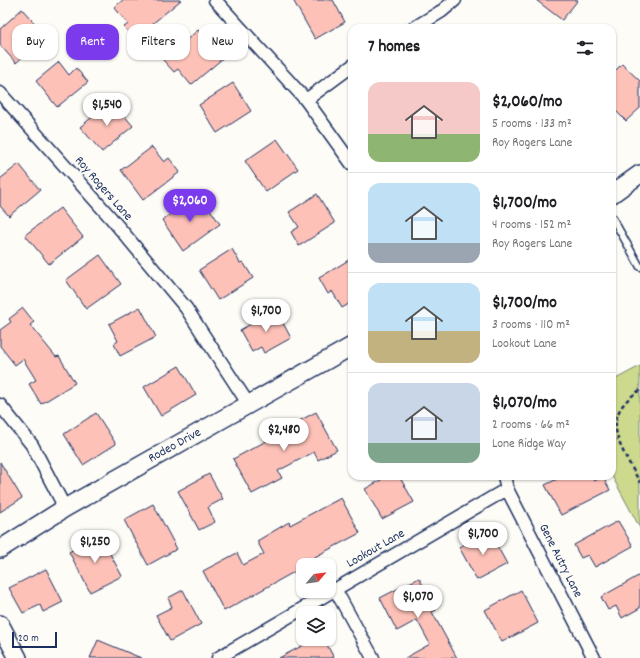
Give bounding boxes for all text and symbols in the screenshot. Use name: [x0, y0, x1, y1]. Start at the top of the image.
chip: Buy: [12, 24, 58, 60]
chip: Rent: [66, 24, 119, 60]
chip: Filters: [127, 24, 190, 60]
chip: New: [198, 24, 248, 60]
text: 7 homes: [368, 36, 420, 60]
icon: filters: [574, 37, 596, 59]
text: $2,060/mo: [492, 91, 562, 115]
pin: $1,540: [74, 93, 140, 127]
text: $1,540: [92, 96, 122, 115]
icon: home: [400, 98, 448, 146]
text: 5 rooms · 133 m²: [492, 115, 572, 134]
text: Roy Rogers Lane: [492, 134, 572, 153]
street label: Roy Rogers Lane: [69, 152, 137, 226]
pin: $2,060: [157, 189, 223, 223]
text: $2,060: [172, 192, 208, 211]
text: $1,700/mo: [492, 192, 557, 216]
icon: home: [400, 199, 448, 247]
text: 4 rooms · 152 m²: [492, 216, 571, 235]
text: Roy Rogers Lane: [492, 235, 572, 254]
text: $1,700/mo: [492, 292, 557, 316]
pin: $1,700: [233, 299, 299, 333]
icon: home: [400, 299, 448, 347]
text: $1,700: [250, 302, 282, 321]
text: 3 rooms · 110 m²: [492, 316, 570, 335]
text: Lookout Lane: [492, 335, 557, 354]
text: $1,070/mo: [492, 392, 557, 416]
icon: home: [400, 399, 448, 447]
text: 2 rooms · 66 m²: [492, 416, 570, 435]
pin: $2,480: [251, 418, 317, 452]
text: $2,480: [268, 421, 300, 440]
street label: Rodeo Drive: [145, 424, 205, 468]
text: Lone Ridge Way: [492, 435, 566, 454]
street label: Gene Autry Lane: [533, 521, 587, 602]
pin: $1,700: [450, 522, 516, 556]
street label: Lookout Lane: [343, 525, 409, 573]
text: $1,700: [467, 525, 499, 544]
pin: $1,250: [62, 530, 128, 564]
text: $1,250: [80, 533, 110, 552]
north arrow: [296, 558, 336, 598]
map controls: [296, 558, 336, 646]
pin: $1,070: [385, 585, 451, 619]
text: $1,070: [402, 588, 434, 607]
button: layers: [296, 606, 336, 646]
scale bar: [12, 630, 57, 649]
text: 20 m: [18, 631, 39, 647]

